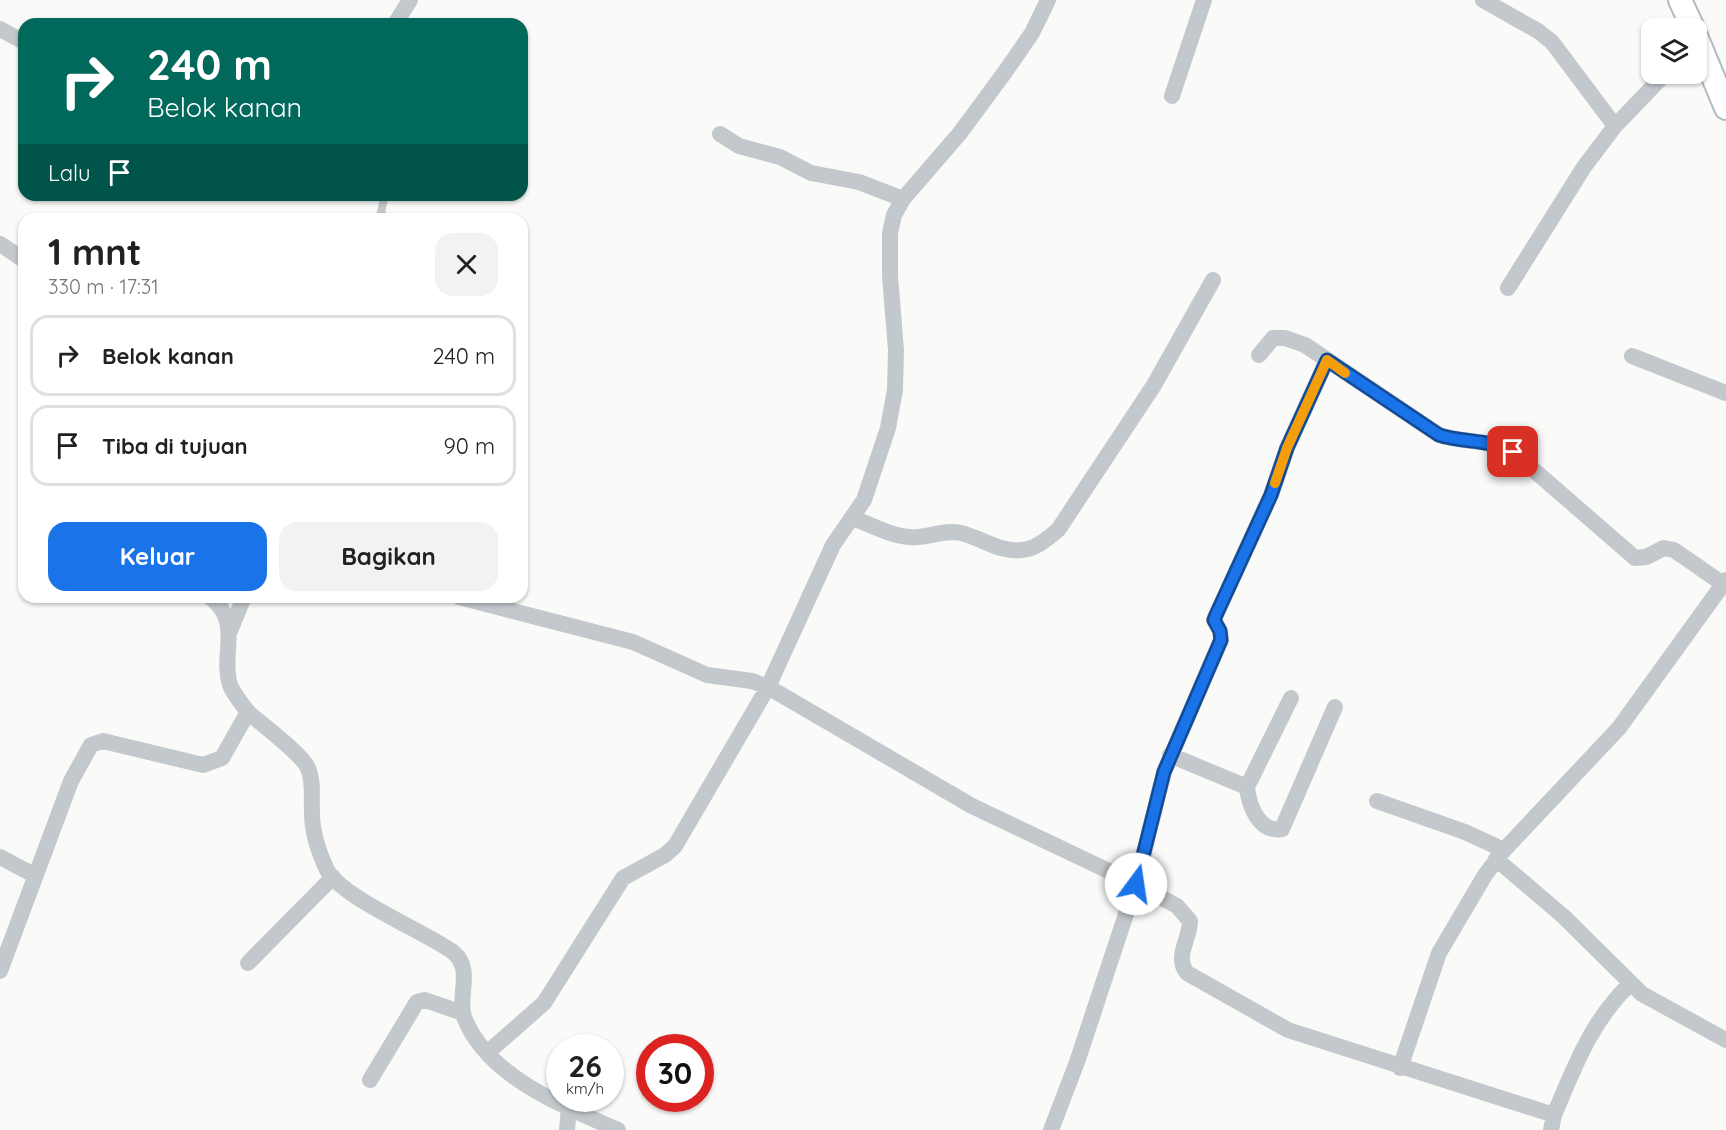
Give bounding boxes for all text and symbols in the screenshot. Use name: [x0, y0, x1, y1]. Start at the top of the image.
map controls: [1641, 18, 1707, 84]
button: layers: [1641, 18, 1707, 84]
text: 240 m: [147, 38, 272, 91]
icon: right: [48, 42, 126, 120]
text: Belok kanan: [147, 90, 302, 124]
icon: arrive: [103, 156, 136, 189]
text: Lalu: [48, 159, 91, 187]
text: 1 mnt: [48, 229, 141, 274]
button: close: [435, 233, 498, 296]
text: 330 m · 17:31: [48, 274, 159, 299]
icon: right: [51, 339, 84, 372]
text: Belok kanan: [102, 342, 234, 370]
text: 240 m: [432, 342, 495, 370]
pin: [1487, 426, 1538, 477]
icon: arrive: [51, 429, 84, 462]
text: Tiba di tujuan: [102, 432, 248, 460]
text: 90 m: [444, 432, 495, 460]
icon: arrive: [1496, 435, 1529, 468]
button: Keluar: [48, 522, 267, 591]
button: Bagikan: [279, 522, 498, 591]
position arrow: [1104, 852, 1168, 916]
speed limit sign: 30: [636, 1034, 714, 1112]
text: 26: [568, 1047, 602, 1085]
text: km/h: [566, 1079, 604, 1098]

